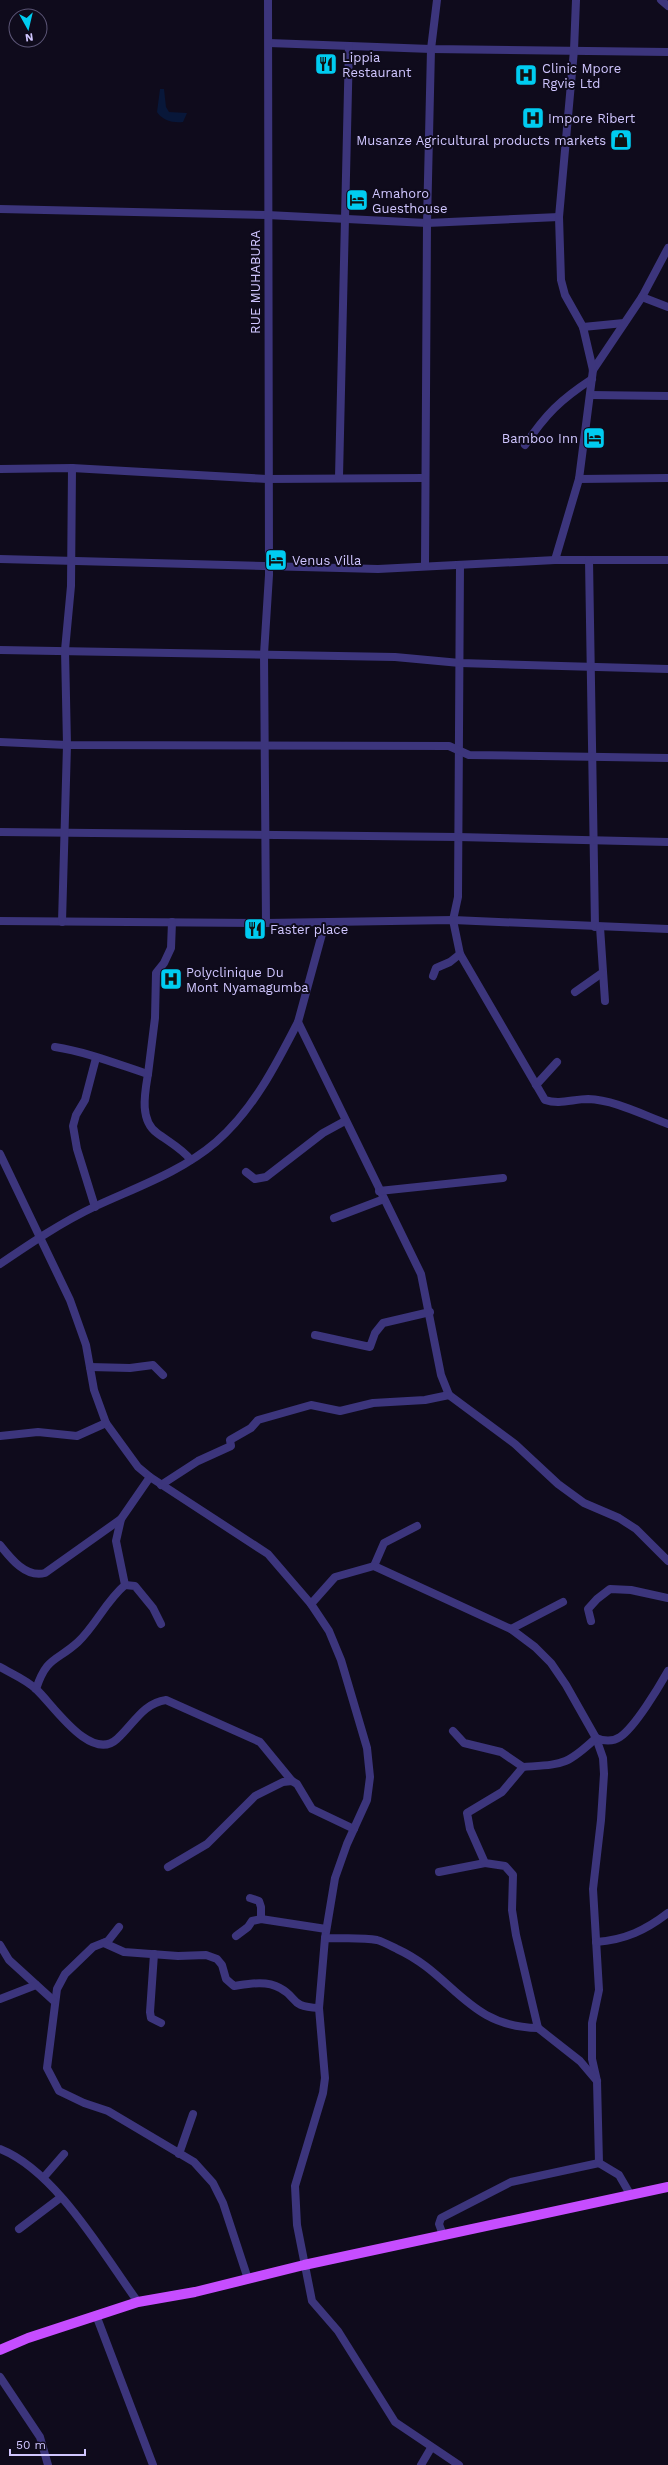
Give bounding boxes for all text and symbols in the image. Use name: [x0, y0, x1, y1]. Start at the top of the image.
north arrow: [8, 8, 48, 48]
text: N: [24, 30, 34, 44]
place label: Lippia Restaurant: [342, 50, 412, 80]
restaurant icon: Lippia Restaurant: [313, 51, 339, 77]
place label: Clinic Mpore Rgvie Ltd: [542, 61, 621, 91]
hospital icon: Clinic Mpore Rgvie Ltd: [513, 62, 539, 88]
hospital icon: Impore Ribert: [520, 105, 546, 131]
place label: Impore Ribert: [548, 111, 636, 126]
shop icon: Musanze Agricultural products markets: [608, 127, 634, 153]
place label: Musanze Agricultural products markets: [356, 133, 606, 148]
place label: Amahoro Guesthouse: [372, 186, 447, 216]
hotel icon: Amahoro Guesthouse: [344, 187, 370, 213]
street label: RUE MUHABURA: [248, 230, 263, 334]
hotel icon: Bamboo Inn: [581, 425, 607, 451]
place label: Bamboo Inn: [502, 431, 578, 446]
hotel icon: Venus Villa: [263, 547, 289, 573]
place label: Venus Villa: [292, 553, 362, 568]
restaurant icon: Faster place: [242, 916, 268, 942]
place label: Faster place: [270, 922, 348, 937]
place label: Polyclinique Du Mont Nyamagumba: [186, 965, 309, 995]
hospital icon: Polyclinique Du Mont Nyamagumba: [158, 966, 184, 992]
scale bar: [10, 2431, 85, 2457]
text: 50 m: [16, 2438, 46, 2452]

